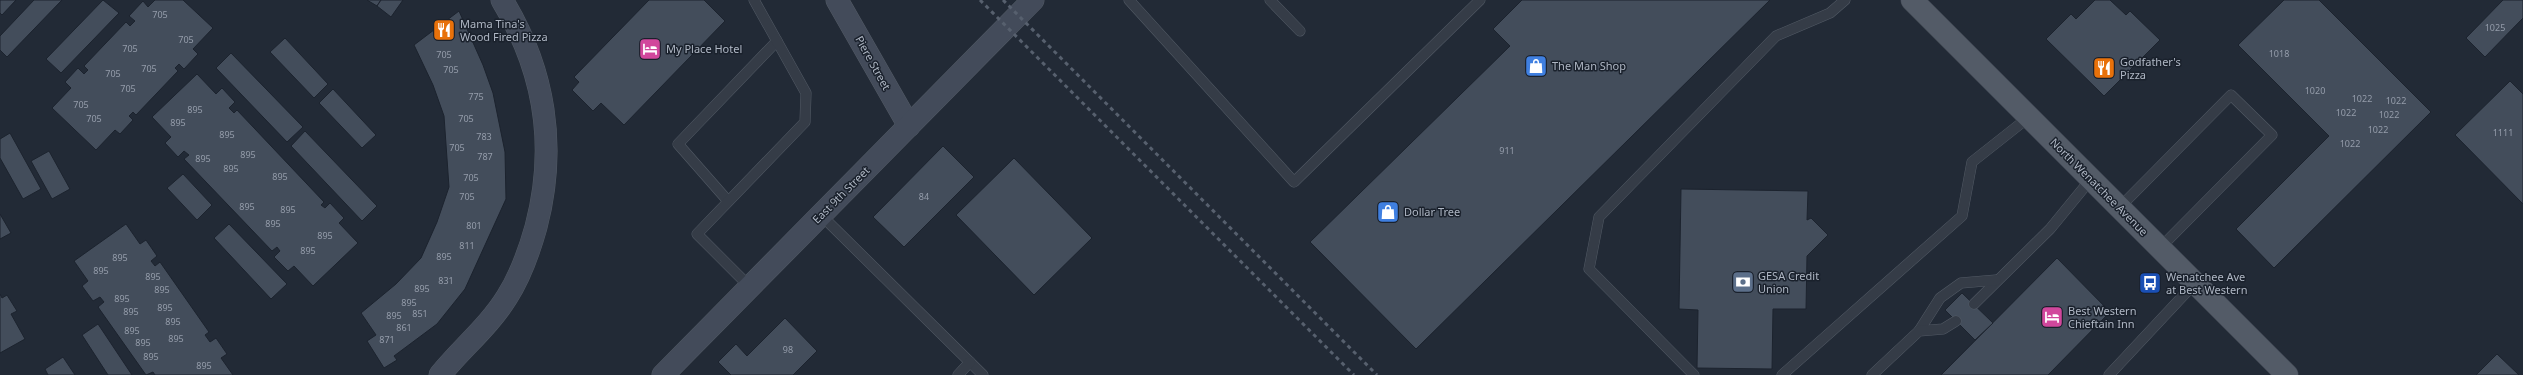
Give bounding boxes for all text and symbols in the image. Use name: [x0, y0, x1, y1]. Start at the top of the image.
house number: 705: [152, 8, 168, 21]
place label: Mama Tina's Wood Fired Pizza: [460, 16, 548, 44]
restaurant icon: Mama Tina's Wood Fired Pizza: [431, 17, 457, 43]
house number: 1025: [2485, 21, 2505, 34]
house number: 705: [178, 33, 194, 46]
street label: Piere Street: [852, 33, 895, 93]
hotel icon: My Place Hotel: [637, 36, 663, 62]
place label: My Place Hotel: [666, 41, 742, 56]
house number: 705: [122, 42, 138, 55]
house number: 1018: [2269, 47, 2289, 60]
house number: 705: [436, 48, 452, 61]
shop icon: The Man Shop: [1523, 53, 1549, 79]
place label: Godfather's Pizza: [2120, 54, 2181, 82]
restaurant icon: Godfather's Pizza: [2091, 55, 2117, 81]
place label: The Man Shop: [1552, 58, 1626, 73]
house number: 705: [141, 62, 157, 75]
house number: 705: [443, 63, 459, 76]
house number: 705: [105, 67, 121, 80]
house number: 705: [120, 82, 136, 95]
house number: 1020: [2305, 84, 2325, 97]
house number: 775: [468, 90, 484, 103]
house number: 1022: [2352, 92, 2372, 105]
house number: 1022: [2386, 94, 2406, 107]
house number: 705: [73, 98, 89, 111]
house number: 895: [187, 103, 203, 116]
house number: 1022: [2336, 106, 2356, 119]
house number: 1022: [2379, 108, 2399, 121]
house number: 705: [86, 112, 102, 125]
house number: 705: [458, 112, 474, 125]
house number: 895: [170, 116, 186, 129]
house number: 1022: [2368, 123, 2388, 136]
house number: 1111: [2493, 126, 2513, 139]
house number: 895: [219, 128, 235, 141]
house number: 783: [476, 130, 492, 143]
street label: North Wenatchee Avenue: [2047, 135, 2151, 239]
house number: 1022: [2340, 137, 2360, 150]
house number: 705: [449, 141, 465, 154]
house number: 911: [1499, 144, 1515, 157]
house number: 895: [240, 148, 256, 161]
house number: 787: [477, 150, 493, 163]
house number: 895: [195, 152, 211, 165]
house number: 895: [223, 162, 239, 175]
street label: East 9th Street: [809, 163, 872, 226]
house number: 895: [272, 170, 288, 183]
house number: 705: [463, 171, 479, 184]
house number: 705: [459, 190, 475, 203]
house number: 84: [919, 190, 929, 203]
shop icon: Dollar Tree: [1375, 199, 1401, 225]
house number: 895: [239, 200, 255, 213]
house number: 895: [280, 203, 296, 216]
place label: Dollar Tree: [1404, 204, 1460, 219]
house number: 895: [265, 217, 281, 230]
house number: 801: [466, 219, 482, 232]
house number: 895: [317, 229, 333, 242]
house number: 811: [459, 239, 475, 252]
house number: 895: [300, 244, 316, 257]
house number: 895: [436, 250, 452, 263]
house number: 895: [112, 251, 128, 264]
house number: 895: [93, 264, 109, 277]
place label: GESA Credit Union: [1758, 268, 1819, 296]
bank icon: GESA Credit Union: [1730, 269, 1756, 295]
place label: Wenatchee Ave at Best Western: [2166, 269, 2247, 297]
house number: 895: [145, 270, 161, 283]
bus stop icon: Wenatchee Ave at Best Western: [2137, 270, 2163, 296]
house number: 831: [438, 274, 454, 287]
house number: 895: [414, 282, 430, 295]
house number: 895: [154, 283, 170, 296]
house number: 895: [114, 292, 130, 305]
house number: 895: [401, 296, 417, 309]
house number: 895: [157, 301, 173, 314]
place label: Best Western Chieftain Inn: [2068, 303, 2136, 331]
hotel icon: Best Western Chieftain Inn: [2039, 304, 2065, 330]
house number: 895: [123, 305, 139, 318]
house number: 851: [412, 307, 428, 320]
house number: 895: [386, 309, 402, 322]
house number: 895: [165, 315, 181, 328]
house number: 861: [396, 321, 412, 334]
house number: 895: [124, 324, 140, 337]
house number: 895: [168, 332, 184, 345]
house number: 871: [379, 333, 395, 346]
house number: 895: [135, 336, 151, 349]
house number: 98: [783, 343, 793, 356]
house number: 895: [143, 350, 159, 363]
house number: 895: [196, 359, 212, 372]

